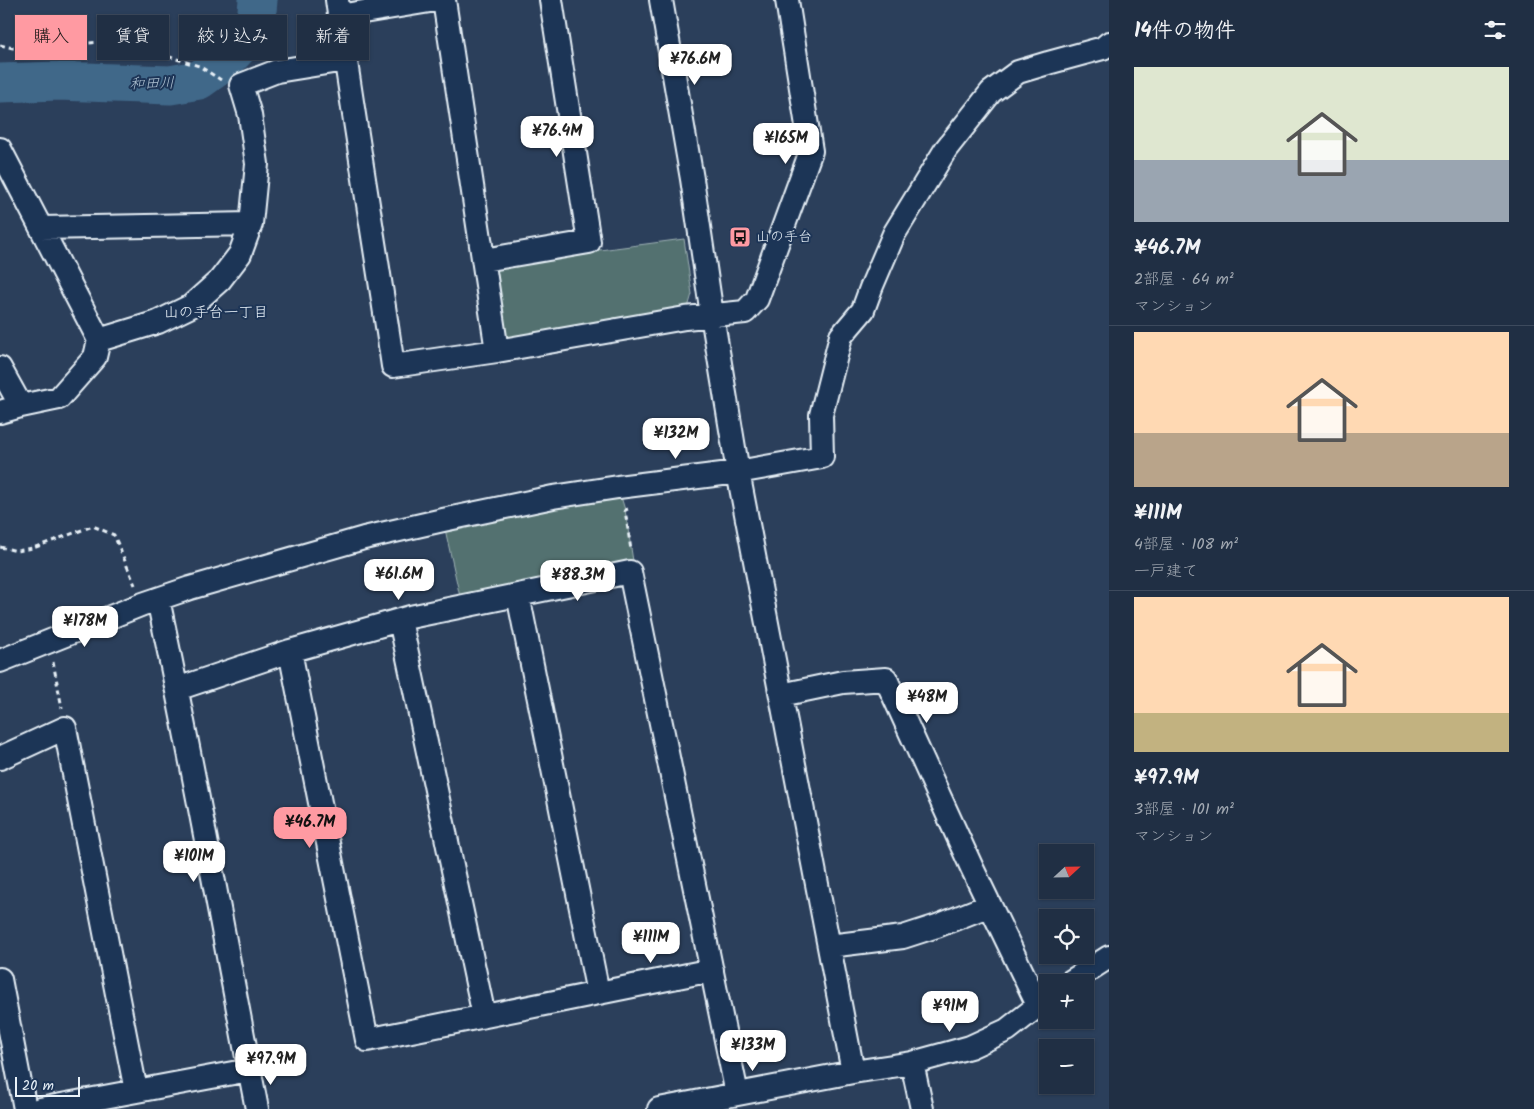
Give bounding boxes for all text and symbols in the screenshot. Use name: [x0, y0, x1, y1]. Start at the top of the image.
chip: 購入: [15, 15, 87, 60]
chip: 賃貸: [97, 15, 169, 60]
chip: 絞り込み: [179, 15, 287, 60]
chip: 新着: [297, 15, 369, 60]
text: 14件の物件: [1134, 15, 1236, 48]
icon: filters: [1481, 16, 1509, 44]
pin: ¥76.6M: [654, 44, 736, 86]
text: ¥76.6M: [670, 47, 720, 72]
water label: 和田川: [129, 72, 175, 96]
icon: home: [1277, 99, 1367, 189]
pin: ¥76.4M: [516, 116, 598, 158]
text: ¥76.4M: [532, 119, 582, 144]
pin: ¥165M: [751, 122, 821, 165]
text: ¥165M: [764, 126, 808, 151]
bus stop icon: 山の手台: [728, 225, 752, 249]
place label: 山の手台: [756, 226, 812, 248]
text: ¥46.7M: [1134, 232, 1201, 265]
text: 2部屋 · 64 m²: [1134, 267, 1234, 292]
text: マンション: [1134, 294, 1213, 319]
district label: 山の手台一丁目: [163, 301, 269, 325]
icon: home: [1277, 365, 1367, 455]
pin: ¥132M: [641, 418, 711, 460]
text: ¥132M: [654, 421, 698, 446]
text: ¥111M: [1134, 497, 1182, 530]
text: 4部屋 · 108 m²: [1134, 532, 1238, 557]
pin: ¥61.6M: [358, 558, 440, 601]
text: 一戸建て: [1134, 559, 1198, 584]
pin: ¥88.3M: [537, 560, 619, 602]
text: ¥61.6M: [375, 562, 423, 587]
text: ¥88.3M: [551, 563, 605, 588]
pin: ¥178M: [50, 606, 120, 648]
text: ¥178M: [63, 609, 107, 634]
icon: home: [1277, 630, 1367, 720]
pin: ¥48M: [897, 682, 957, 724]
text: ¥48M: [907, 685, 947, 710]
text: ¥97.9M: [1134, 762, 1199, 795]
text: 3部屋 · 101 m²: [1134, 797, 1234, 822]
pin: ¥46.7M: [269, 806, 351, 849]
text: ¥46.7M: [285, 810, 335, 835]
text: マンション: [1134, 824, 1213, 849]
pin: ¥101M: [159, 840, 229, 883]
text: ¥101M: [174, 844, 214, 869]
north arrow: [1039, 844, 1094, 899]
map controls: [1039, 844, 1094, 1094]
button: locate: [1039, 909, 1094, 964]
pin: ¥111M: [616, 922, 686, 964]
text: ¥111M: [633, 925, 669, 950]
button: +: [1039, 974, 1094, 1029]
pin: ¥91M: [920, 990, 980, 1033]
text: ¥91M: [933, 994, 967, 1019]
pin: ¥133M: [718, 1030, 788, 1072]
text: ¥133M: [731, 1033, 775, 1058]
button: −: [1039, 1039, 1094, 1094]
pin: ¥97.9M: [230, 1044, 312, 1086]
text: ¥97.9M: [246, 1047, 296, 1072]
scale bar: [15, 1074, 80, 1097]
text: 20 m: [22, 1075, 54, 1097]

